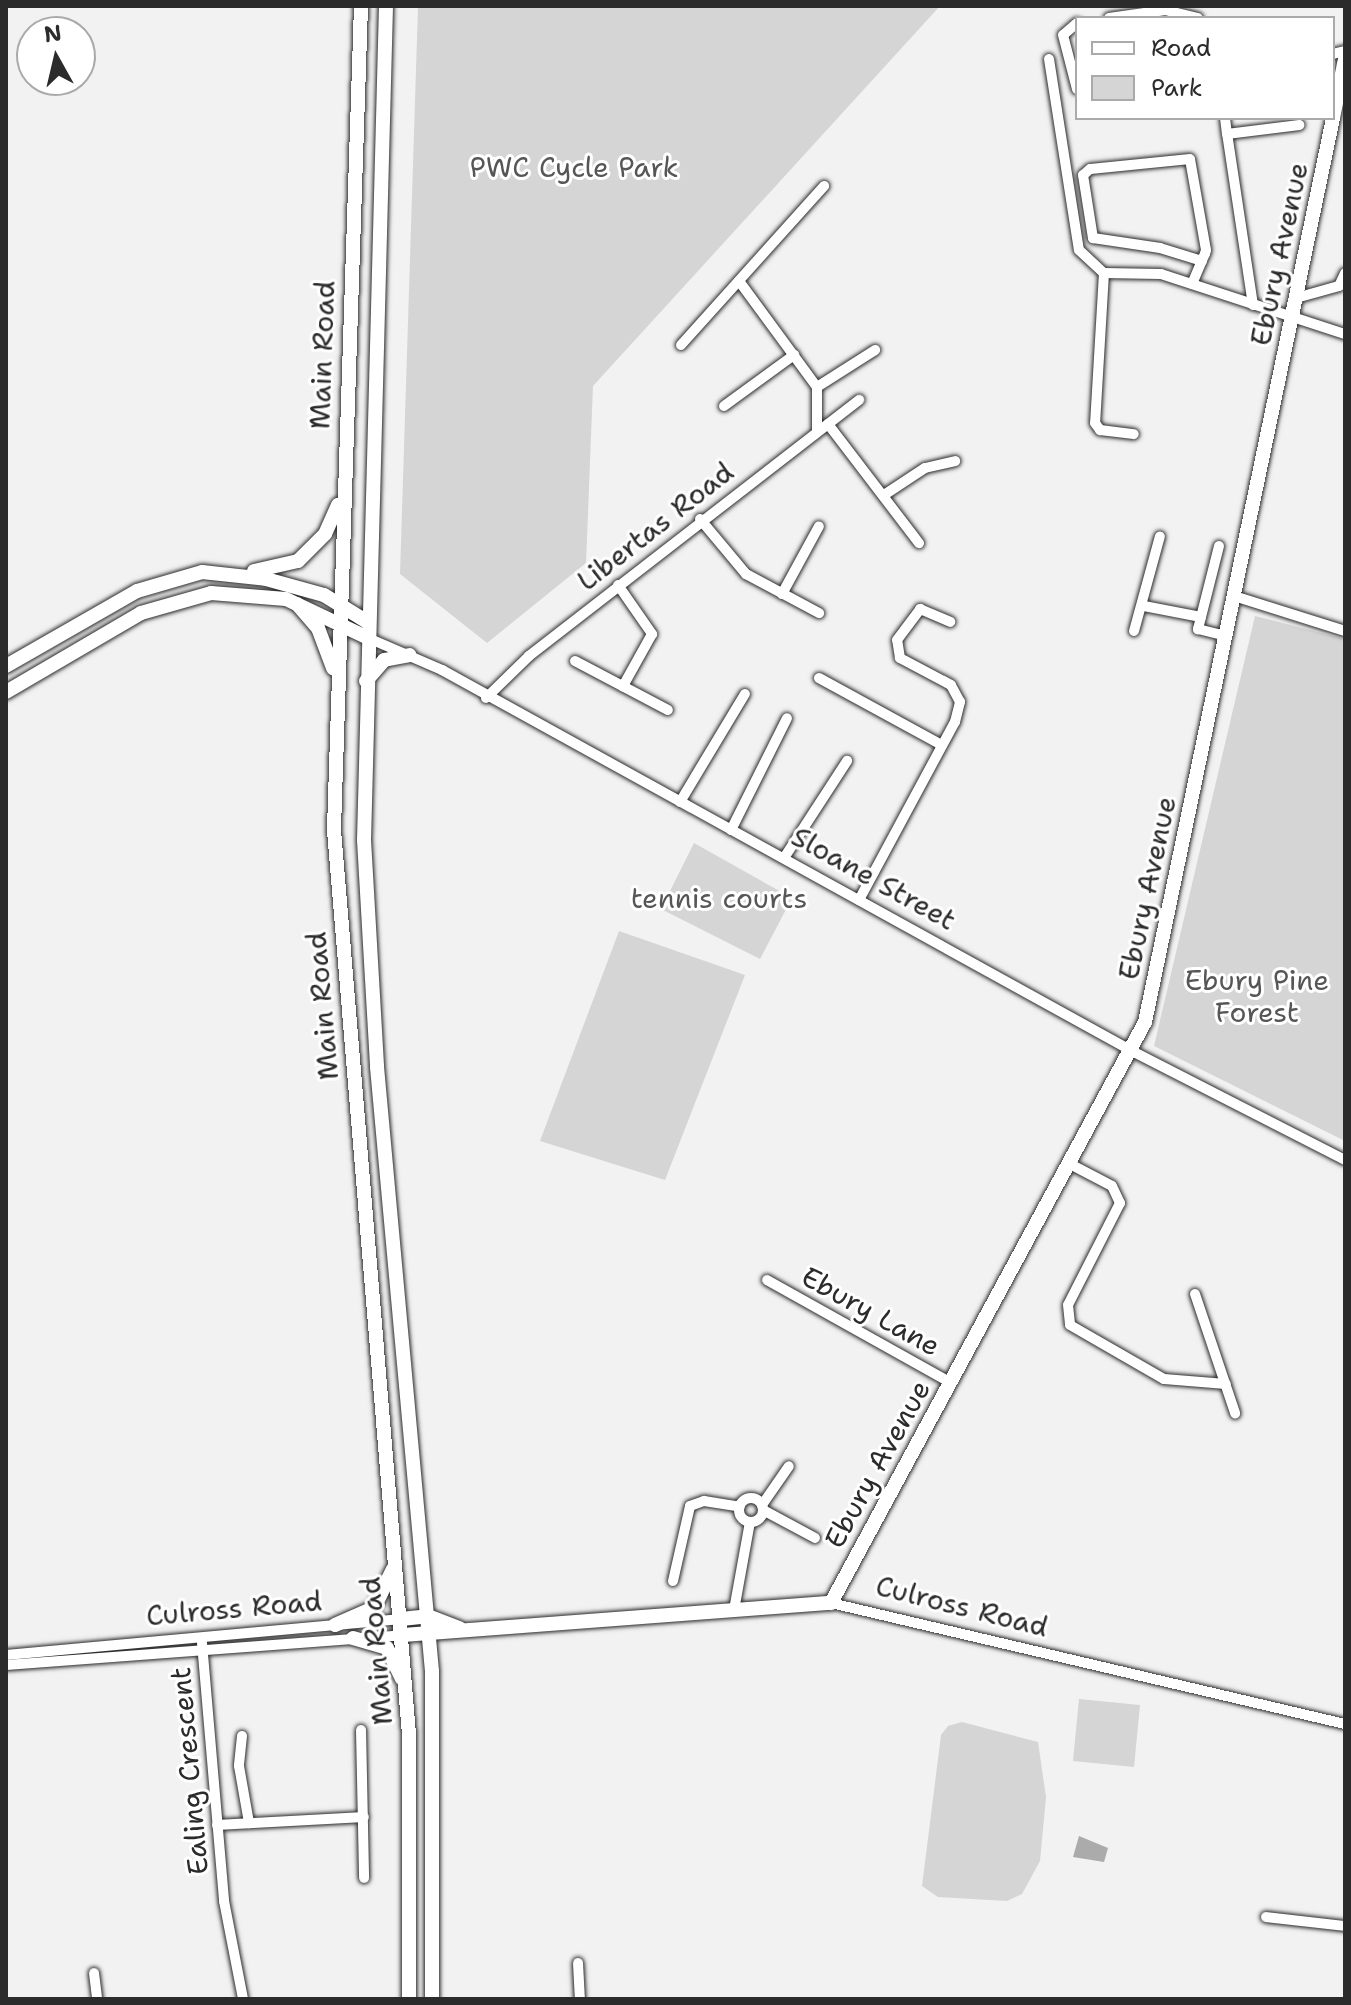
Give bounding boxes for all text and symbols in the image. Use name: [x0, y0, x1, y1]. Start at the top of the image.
north arrow: [16, 16, 96, 96]
legend: [1075, 16, 1335, 120]
text: N: [42, 18, 64, 49]
text: Road: [1151, 32, 1211, 64]
text: Park: [1151, 72, 1203, 104]
park label: PWC Cycle Park: [470, 150, 678, 184]
street label: Ebury Avenue: [1243, 159, 1315, 349]
street label: Main Road: [303, 280, 341, 430]
street label: Libertas Road: [570, 455, 740, 597]
street label: Ebury Avenue: [1111, 793, 1183, 983]
street label: Sloane Street: [786, 819, 962, 937]
park label: tennis courts: [631, 881, 807, 915]
street label: Main Road: [299, 930, 345, 1082]
park label: Ebury Pine Forest: [1185, 963, 1329, 1029]
street label: Ebury Lane: [796, 1259, 946, 1363]
street label: Ebury Avenue: [817, 1374, 937, 1554]
street label: Culross Road: [872, 1568, 1052, 1644]
street label: Main Road: [353, 1575, 399, 1727]
street label: Culross Road: [145, 1584, 323, 1632]
street label: Ealing Crescent: [163, 1666, 215, 1876]

